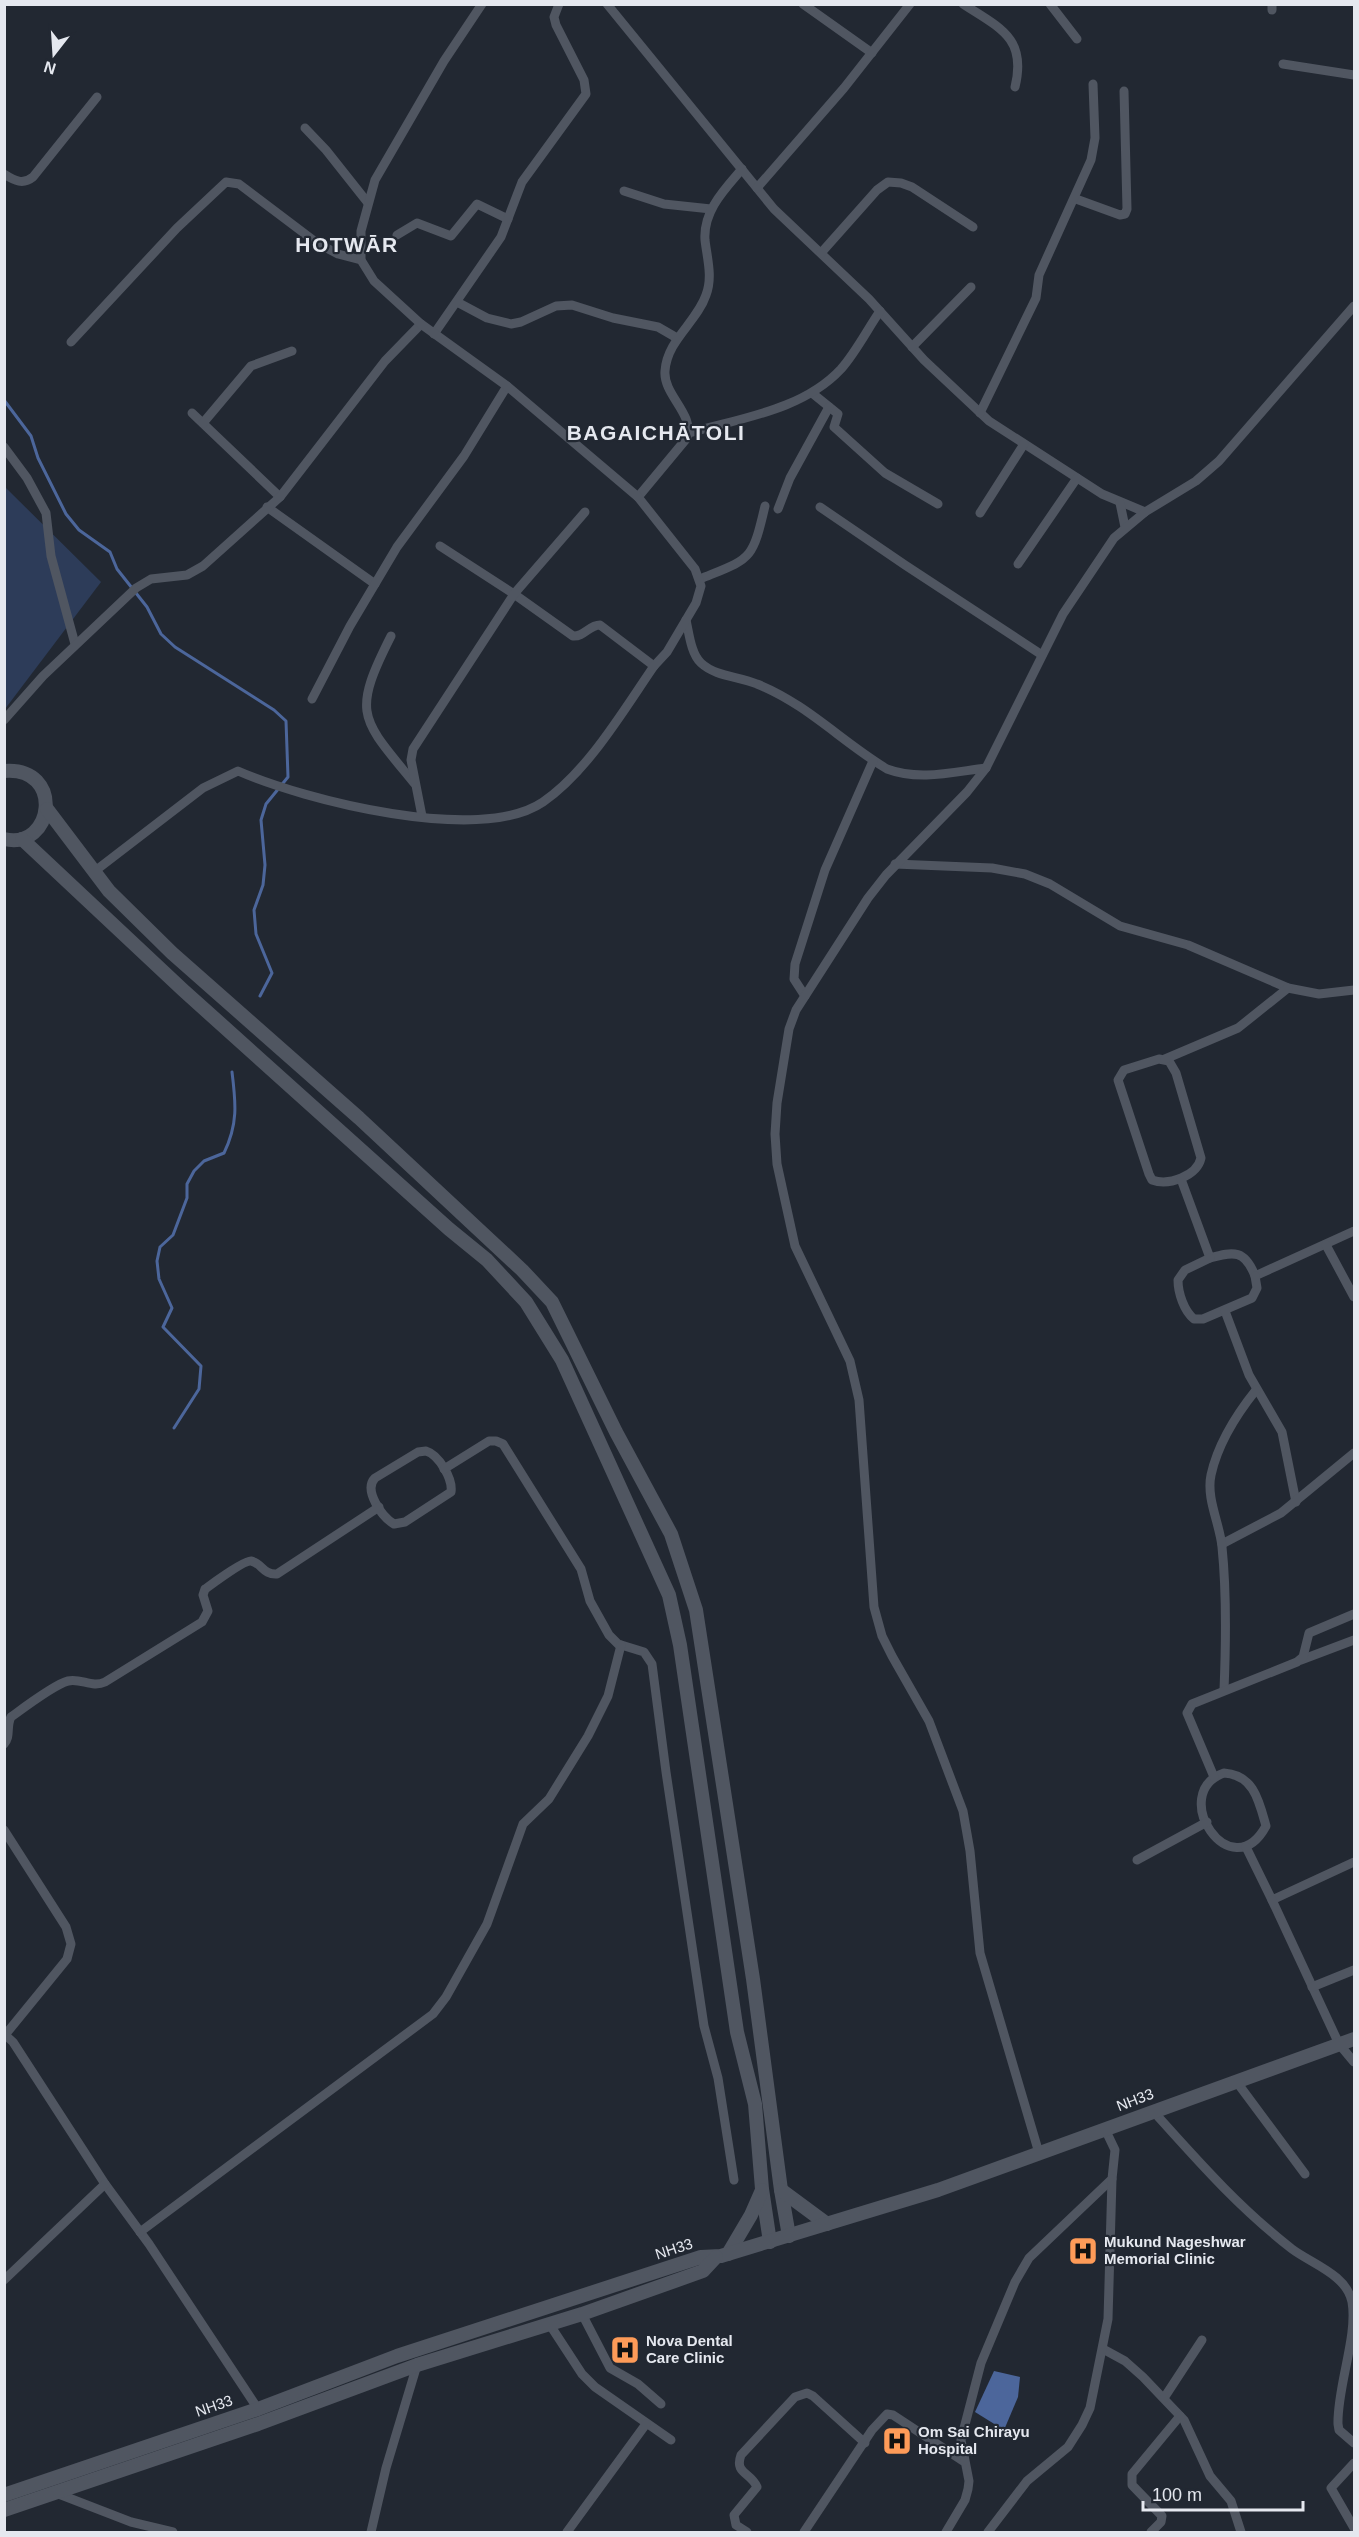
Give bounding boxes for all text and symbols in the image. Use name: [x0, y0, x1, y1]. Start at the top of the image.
north arrow: [24, 24, 84, 84]
text: N: [42, 58, 58, 78]
district label: HOTWĀR: [295, 233, 399, 256]
district label: BAGAICHĀTOLI: [567, 421, 745, 444]
street label: NH33: [1114, 2085, 1156, 2114]
place label: Mukund Nageshwar Memorial Clinic: [1104, 2233, 1246, 2267]
street label: NH33: [653, 2235, 695, 2263]
hospital icon: Mukund Nageshwar Memorial Clinic: [1067, 2235, 1099, 2267]
place label: Nova Dental Care Clinic: [646, 2332, 733, 2366]
hospital icon: Nova Dental Care Clinic: [609, 2334, 641, 2366]
street label: NH33: [193, 2391, 235, 2420]
place label: Om Sai Chirayu Hospital: [918, 2423, 1030, 2457]
hospital icon: Om Sai Chirayu Hospital: [881, 2425, 913, 2457]
scale bar: [1143, 2474, 1304, 2512]
text: 100 m: [1152, 2485, 1202, 2505]

